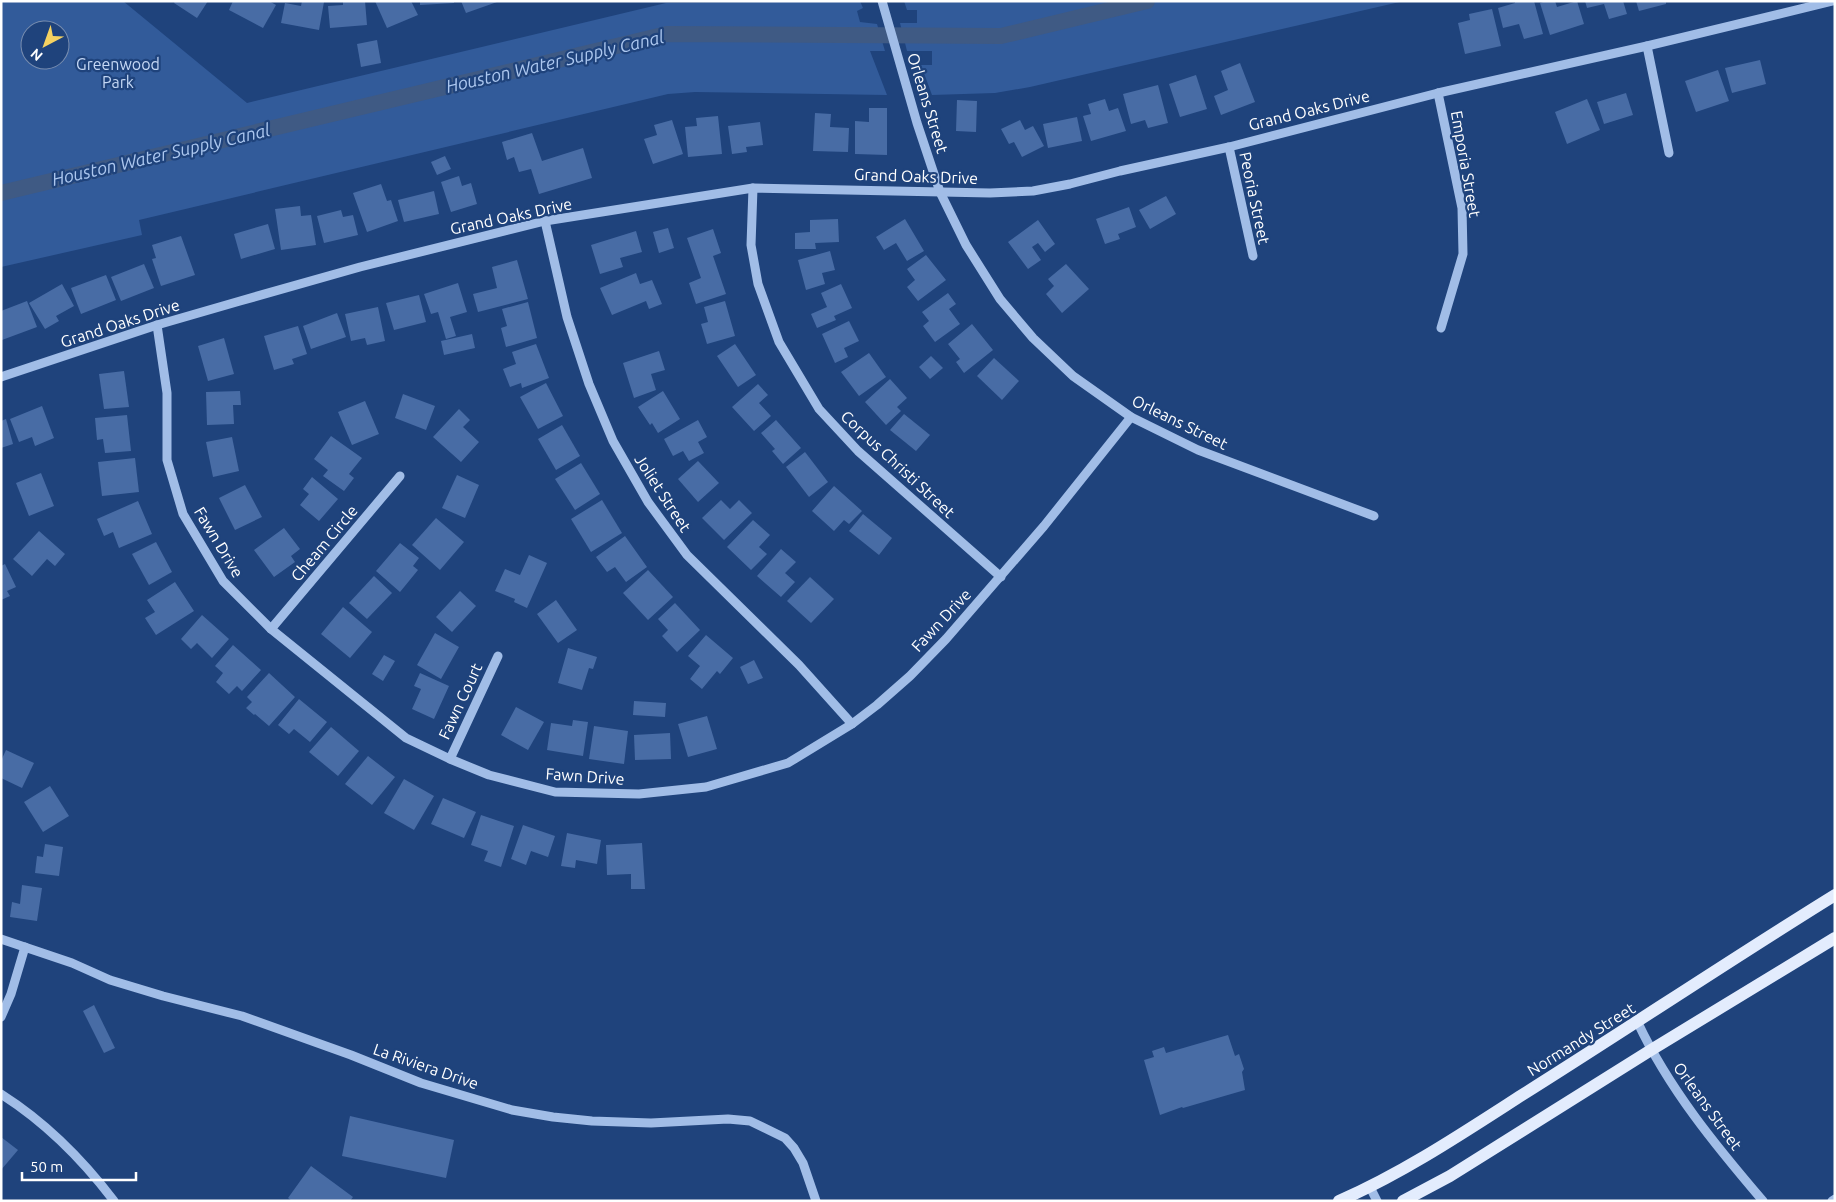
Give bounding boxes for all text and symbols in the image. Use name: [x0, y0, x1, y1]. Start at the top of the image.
north arrow: [20, 20, 70, 70]
water label: Houston Water Supply Canal: [444, 26, 666, 96]
text: N: [27, 45, 46, 64]
street label: Orleans Street: [904, 51, 952, 156]
park label: Greenwood Park: [76, 55, 160, 91]
street label: Grand Oaks Drive: [1247, 86, 1371, 134]
street label: Emporia Street: [1448, 109, 1484, 219]
water label: Houston Water Supply Canal: [50, 119, 272, 189]
street label: Peoria Street: [1236, 150, 1274, 247]
street label: Grand Oaks Drive: [854, 165, 978, 187]
street label: Grand Oaks Drive: [448, 194, 574, 238]
street label: Grand Oaks Drive: [58, 295, 182, 351]
street label: Orleans Street: [1129, 391, 1231, 453]
street label: Corpus Christi Street: [837, 407, 959, 522]
street label: Joliet Street: [631, 451, 695, 536]
street label: Cheam Circle: [287, 501, 361, 585]
street label: Fawn Drive: [191, 503, 247, 581]
street label: Fawn Drive: [907, 585, 975, 655]
street label: Fawn Court: [435, 659, 486, 742]
street label: Fawn Drive: [545, 764, 625, 788]
street label: Normandy Street: [1524, 998, 1639, 1079]
street label: La Riviera Drive: [371, 1040, 481, 1092]
street label: Orleans Street: [1670, 1059, 1746, 1154]
scale bar: [22, 1150, 136, 1182]
text: 50 m: [30, 1158, 63, 1175]

